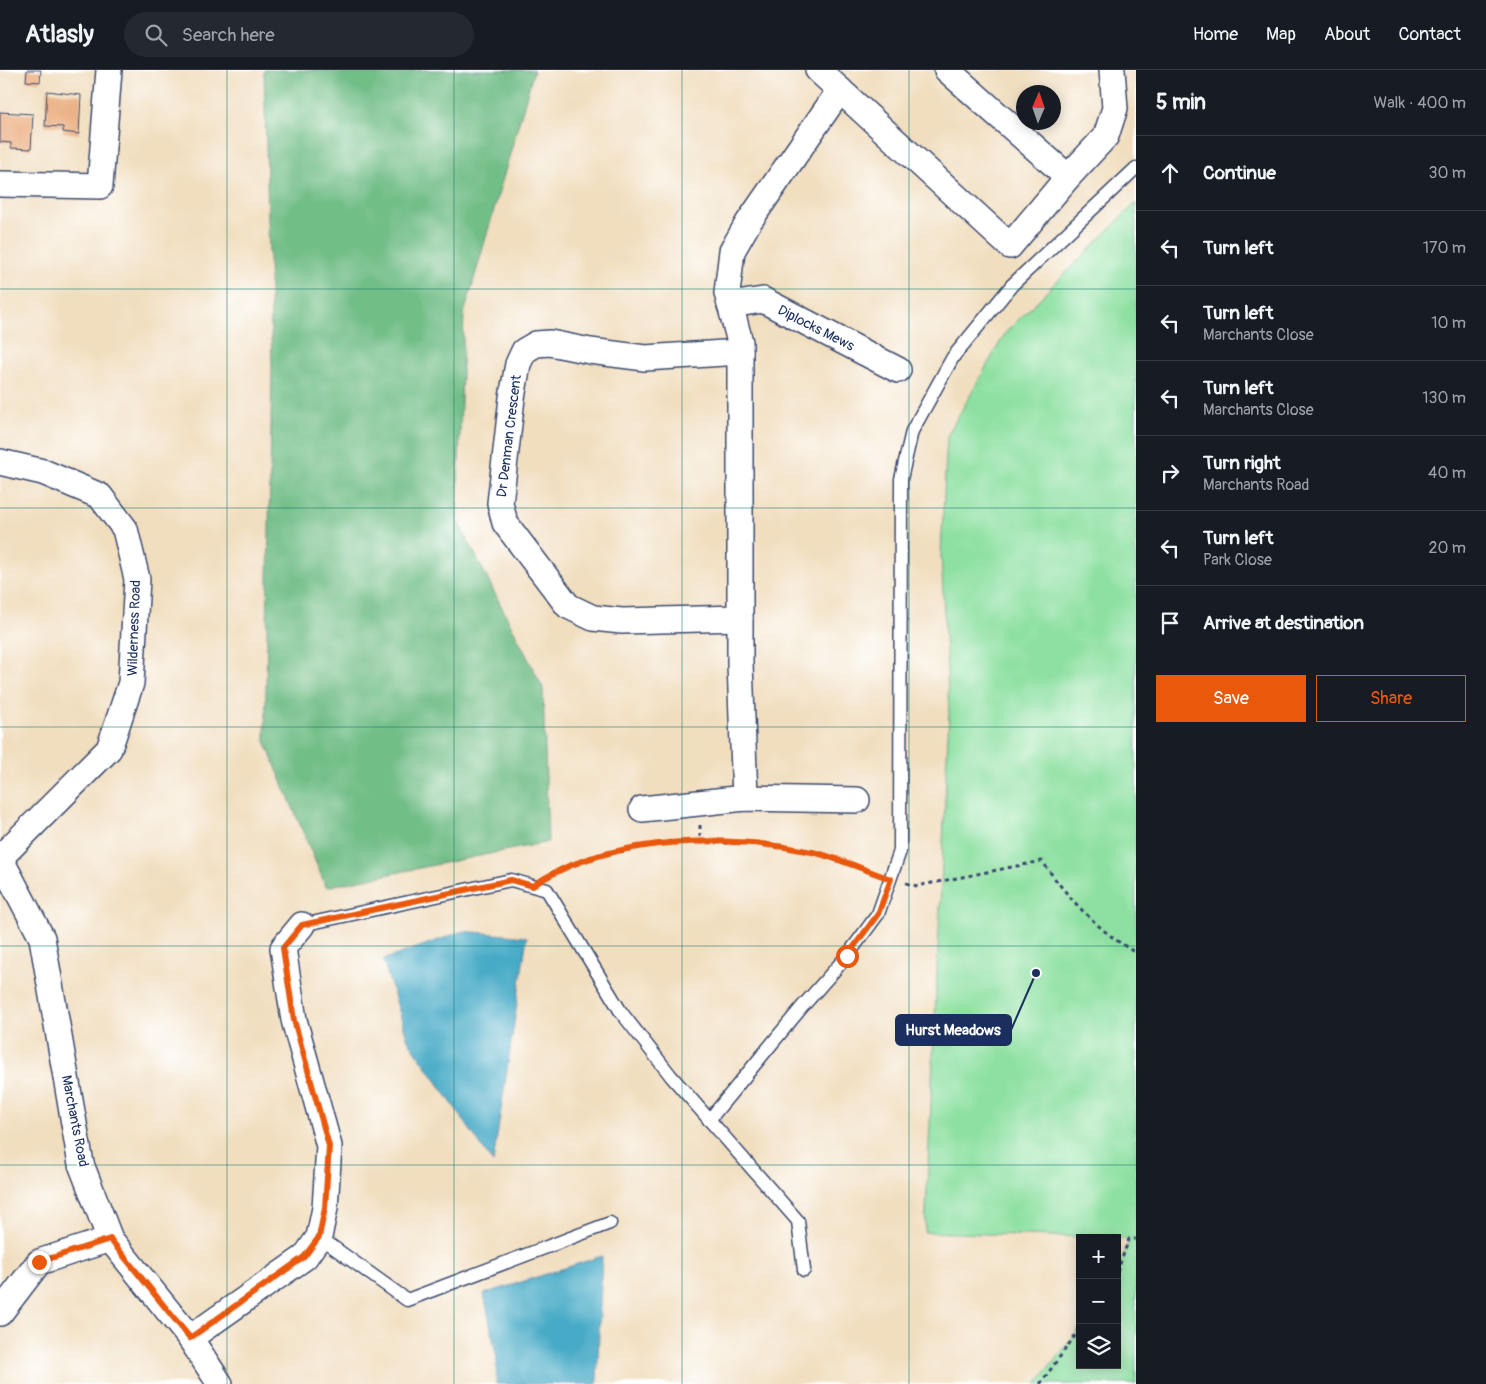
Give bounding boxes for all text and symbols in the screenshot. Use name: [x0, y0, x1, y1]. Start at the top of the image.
search box: [124, 12, 474, 57]
text: Atlasly: [25, 20, 94, 49]
icon: search: [142, 21, 170, 49]
text: Search here: [182, 23, 275, 47]
text: Home: [1193, 23, 1238, 46]
text: Map: [1266, 23, 1296, 46]
text: About: [1324, 23, 1370, 46]
text: Contact: [1398, 23, 1461, 46]
north arrow: [1016, 85, 1061, 130]
text: 5 min: [1156, 89, 1206, 116]
text: Walk · 400 m: [1373, 93, 1466, 113]
icon: ahead: [1156, 159, 1184, 187]
text: Continue: [1203, 161, 1276, 185]
text: 30 m: [1428, 163, 1466, 183]
icon: left: [1156, 234, 1184, 262]
text: Turn left: [1203, 236, 1273, 260]
text: 170 m: [1423, 238, 1466, 258]
street label: Diplocks Mews: [775, 301, 858, 355]
text: Turn left: [1203, 301, 1273, 325]
icon: left: [1156, 309, 1184, 337]
text: 10 m: [1431, 313, 1466, 333]
text: Marchants Close: [1203, 325, 1314, 345]
street label: Dr Denman Crescent: [493, 373, 525, 498]
text: Turn left: [1203, 376, 1273, 400]
icon: left: [1156, 384, 1184, 412]
text: 130 m: [1422, 388, 1466, 408]
text: Marchants Close: [1203, 400, 1314, 420]
text: Turn right: [1203, 451, 1281, 475]
icon: right: [1156, 459, 1184, 487]
text: 40 m: [1428, 463, 1466, 483]
text: Marchants Road: [1203, 475, 1309, 495]
text: Turn left: [1203, 526, 1273, 550]
icon: left: [1156, 534, 1184, 562]
text: 20 m: [1428, 538, 1466, 558]
text: Park Close: [1203, 550, 1272, 570]
street label: Wilderness Road: [124, 580, 144, 676]
icon: arrive: [1156, 609, 1184, 637]
text: Arrive at destination: [1203, 611, 1364, 635]
button: Save: [1156, 675, 1306, 722]
button: Share: [1316, 675, 1466, 722]
route start: [836, 945, 859, 968]
callout: Hurst Meadows: [896, 1015, 1011, 1045]
text: Hurst Meadows: [905, 1021, 1001, 1040]
street label: Marchants Road: [58, 1074, 92, 1168]
map controls: [1076, 1234, 1121, 1369]
button: +: [1076, 1234, 1121, 1279]
route end: [28, 1251, 51, 1274]
button: −: [1076, 1279, 1121, 1324]
button: layers: [1076, 1324, 1121, 1369]

